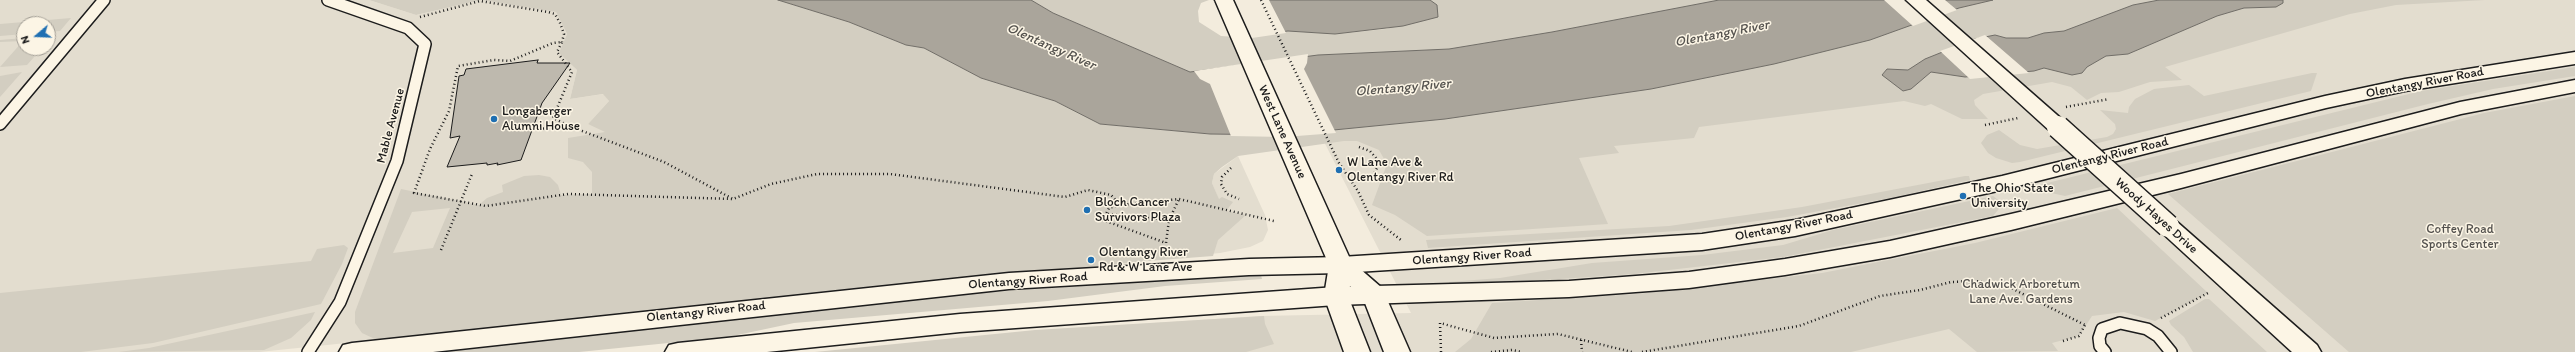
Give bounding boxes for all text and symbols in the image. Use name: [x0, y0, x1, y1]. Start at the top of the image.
north arrow: [16, 16, 56, 56]
water label: Olentangy River: [1673, 17, 1771, 51]
water label: Olentangy River: [1004, 20, 1098, 74]
text: N: [18, 34, 32, 45]
street label: Olentangy River Road: [2365, 64, 2485, 102]
water label: Olentangy River: [1355, 75, 1451, 101]
street label: West Lane Avenue: [1254, 83, 1310, 181]
street label: Mable Avenue: [373, 87, 409, 165]
place label: Longaberger Alumni House: [502, 104, 580, 135]
marker: Longaberger Alumni House: [489, 114, 499, 124]
street label: Olentangy River Road: [2050, 134, 2170, 178]
place label: W Lane Ave & Olentangy River Rd: [1347, 155, 1454, 186]
marker: W Lane Ave & Olentangy River Rd: [1334, 165, 1344, 175]
street label: Woody Hayes Drive: [2111, 175, 2201, 257]
place label: The Ohio State University: [1971, 181, 2054, 212]
marker: The Ohio State University: [1958, 191, 1968, 201]
place label: Bloch Cancer Survivors Plaza: [1095, 195, 1181, 226]
marker: Bloch Cancer Survivors Plaza: [1082, 205, 1092, 215]
street label: Olentangy River Road: [1734, 207, 1854, 245]
park label: Coffey Road Sports Center: [2421, 222, 2499, 253]
place label: Olentangy River Rd & W Lane Ave: [1099, 245, 1192, 276]
street label: Olentangy River Road: [1412, 245, 1532, 269]
marker: Olentangy River Rd & W Lane Ave: [1086, 255, 1096, 265]
street label: Olentangy River Road: [968, 269, 1088, 293]
park label: Chadwick Arboretum Lane Ave. Gardens: [1962, 277, 2080, 308]
street label: Olentangy River Road: [646, 298, 766, 326]

